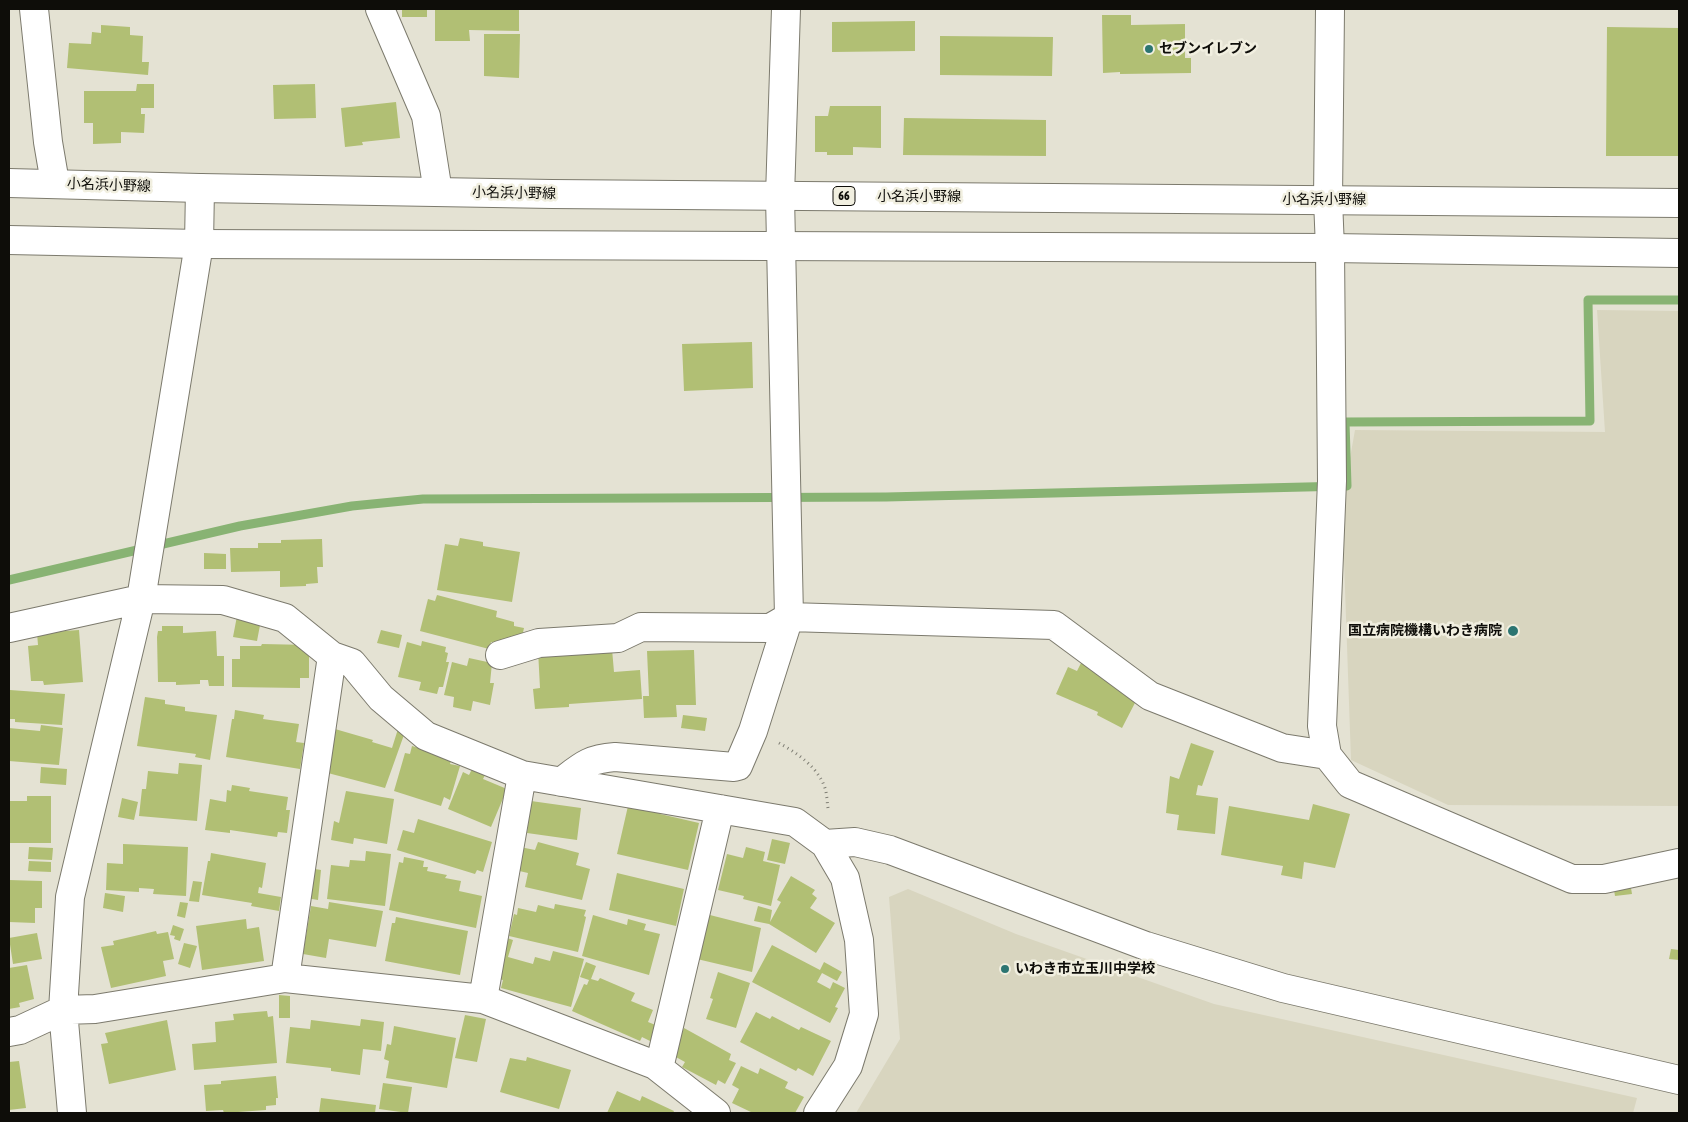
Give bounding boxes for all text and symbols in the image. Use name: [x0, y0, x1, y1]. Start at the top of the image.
place label: セブンイレブン: [1159, 41, 1257, 57]
marker: セブンイレブン: [1143, 43, 1155, 55]
street label: 小名浜小野線: [67, 175, 151, 195]
street label: 小名浜小野線: [472, 184, 556, 202]
road number: 66: [833, 187, 855, 206]
street label: 小名浜小野線: [877, 189, 961, 205]
street label: 小名浜小野線: [1282, 192, 1366, 208]
place label: 国立病院機構いわき病院: [1348, 623, 1502, 639]
marker: 国立病院機構いわき病院: [1506, 624, 1520, 638]
place label: いわき市立玉川中学校: [1015, 961, 1155, 977]
marker: いわき市立玉川中学校: [999, 963, 1011, 975]

